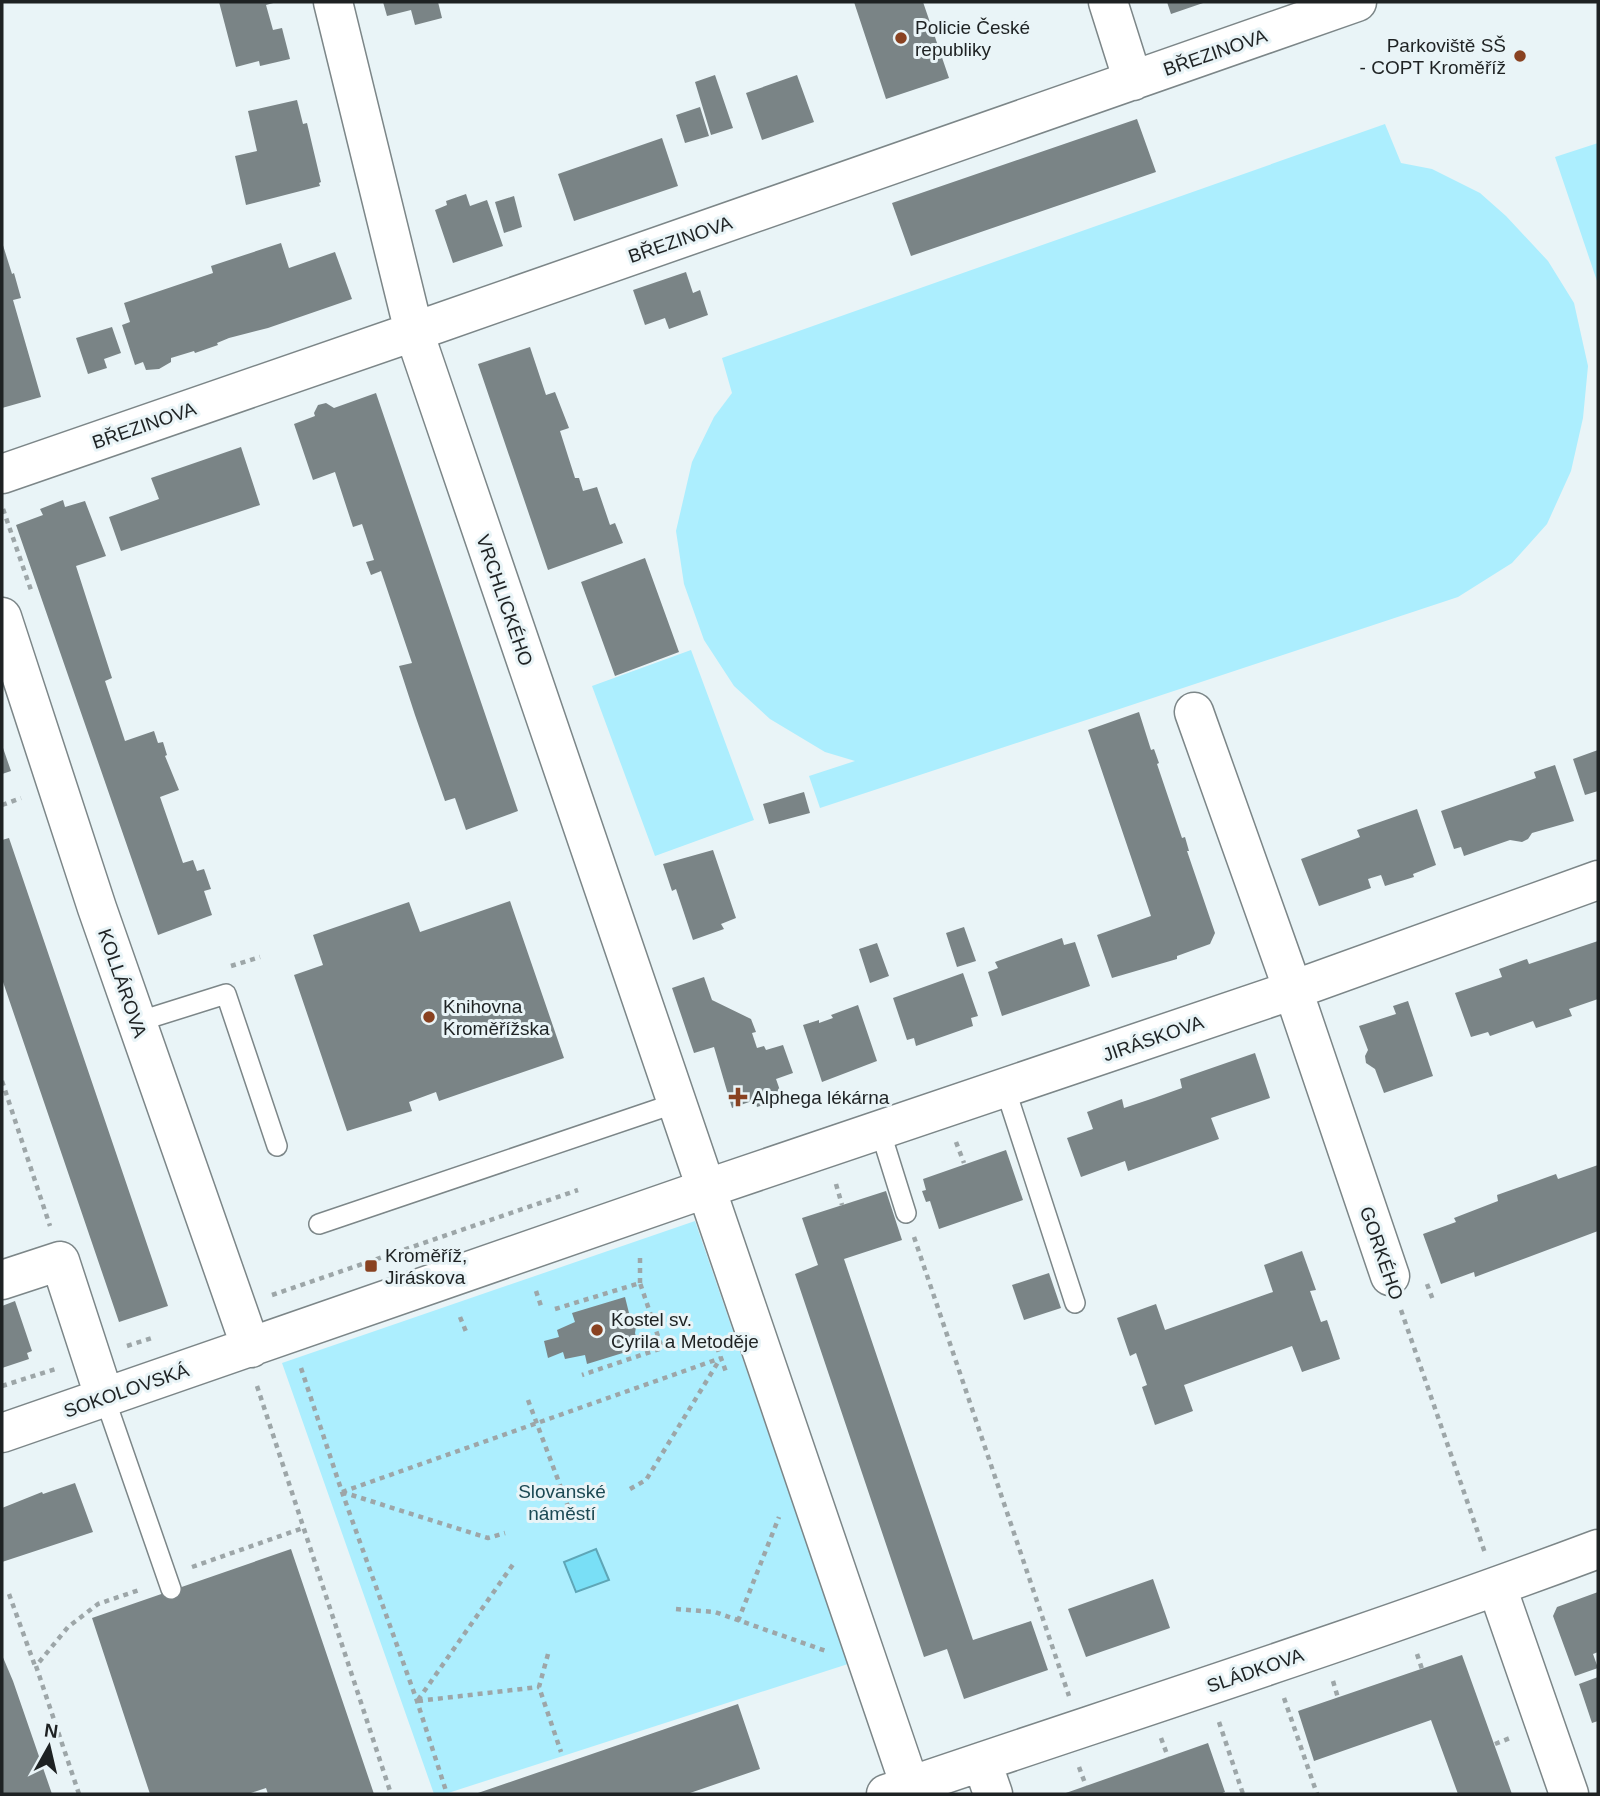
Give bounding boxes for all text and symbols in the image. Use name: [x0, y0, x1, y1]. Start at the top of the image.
place label: Policie České republiky: [915, 17, 1030, 60]
street label: BŘEZINOVA: [1161, 25, 1270, 80]
marker: Policie České republiky: [893, 30, 909, 46]
place label: Parkoviště SŠ - COPT Kroměříž: [1360, 35, 1506, 78]
marker: Parkoviště SŠ - COPT Kroměříž: [1512, 48, 1528, 64]
street label: BŘEZINOVA: [626, 212, 735, 267]
street label: BŘEZINOVA: [90, 398, 199, 453]
street label: VRCHLICKÉHO: [472, 532, 537, 668]
street label: KOLLÁROVA: [94, 926, 151, 1041]
place label: Knihovna Kroměřížska: [443, 996, 550, 1039]
marker: Knihovna Kroměřížska: [421, 1009, 437, 1025]
street label: JIRÁSKOVA: [1100, 1011, 1207, 1066]
place label: Alphega lékárna: [752, 1087, 890, 1108]
marker: Alphega lékárna: [730, 1089, 746, 1105]
street label: GORKÉHO: [1356, 1204, 1407, 1302]
place label: Kroměříž, Jiráskova: [385, 1245, 467, 1288]
marker: Kroměříž, Jiráskova: [363, 1258, 379, 1274]
place label: Kostel sv. Cyrila a Metoděje: [611, 1309, 759, 1352]
marker: Kostel sv. Cyrila a Metoděje: [589, 1322, 605, 1338]
street label: SOKOLOVSKÁ: [61, 1359, 192, 1422]
park label: Slovanské náměstí: [518, 1481, 606, 1524]
street label: SLÁDKOVA: [1204, 1644, 1307, 1697]
north arrow: [14, 1712, 84, 1782]
text: N: [43, 1719, 60, 1742]

